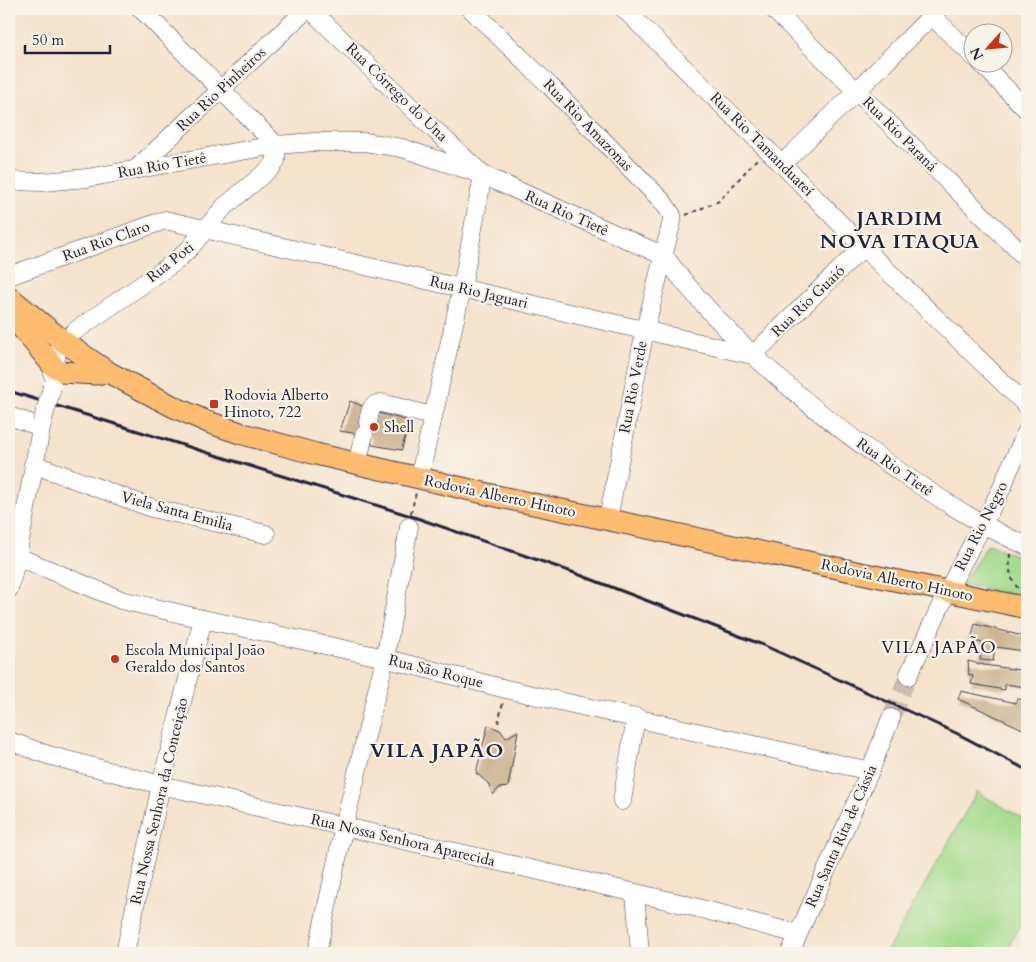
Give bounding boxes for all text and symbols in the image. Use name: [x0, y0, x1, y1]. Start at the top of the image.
scale bar: [25, 22, 110, 54]
north arrow: [964, 22, 1014, 72]
text: 50 m: [32, 30, 64, 50]
street label: Rua Córrego do Una: [342, 38, 453, 146]
street label: Rua Rio Pinheiros: [172, 42, 270, 136]
text: N: [966, 44, 988, 63]
street label: Rua Rio Amazonas: [539, 75, 637, 175]
street label: Rua Rio Tamanduateí: [706, 88, 818, 200]
street label: Rua Rio Paraná: [858, 92, 942, 176]
street label: Rua Rio Tietê: [116, 147, 208, 183]
street label: Rua Rio Tietê: [522, 186, 612, 240]
district label: JARDIM NOVA ITAQUA: [820, 205, 980, 255]
street label: Rua Rio Claro: [60, 216, 152, 266]
street label: Rua Poti: [142, 237, 198, 287]
street label: Rua Rio Guaió: [767, 261, 849, 341]
street label: Rua Rio Jaguari: [428, 271, 530, 313]
street label: Rua Rio Verde: [614, 339, 652, 435]
place label: Rodovia Alberto Hinoto, 722: [224, 385, 329, 422]
marker: Rodovia Alberto Hinoto, 722: [208, 398, 220, 410]
place label: Shell: [384, 417, 414, 437]
marker: Shell: [368, 421, 380, 433]
street label: Rua Rio Tietê: [853, 433, 938, 501]
street label: Rodovia Alberto Hinoto: [422, 470, 578, 522]
street label: Rua Rio Negro: [950, 478, 1012, 574]
street label: Viela Santa Emilia: [119, 486, 236, 536]
street label: Rodovia Alberto Hinoto: [819, 554, 975, 606]
district label: VILA JAPÃO: [881, 635, 997, 660]
place label: Escola Municipal João Geraldo dos Santos: [125, 640, 265, 677]
street label: Rua São Roque: [387, 650, 486, 692]
marker: Escola Municipal João Geraldo dos Santos: [109, 653, 121, 665]
street label: Rua Nossa Senhora da Conceição: [125, 696, 193, 906]
district label: VILA JAPÃO: [370, 737, 504, 764]
street label: Rua Santa Rita de Cássia: [800, 761, 882, 911]
street label: Rua Nossa Senhora Aparecida: [309, 809, 498, 871]

